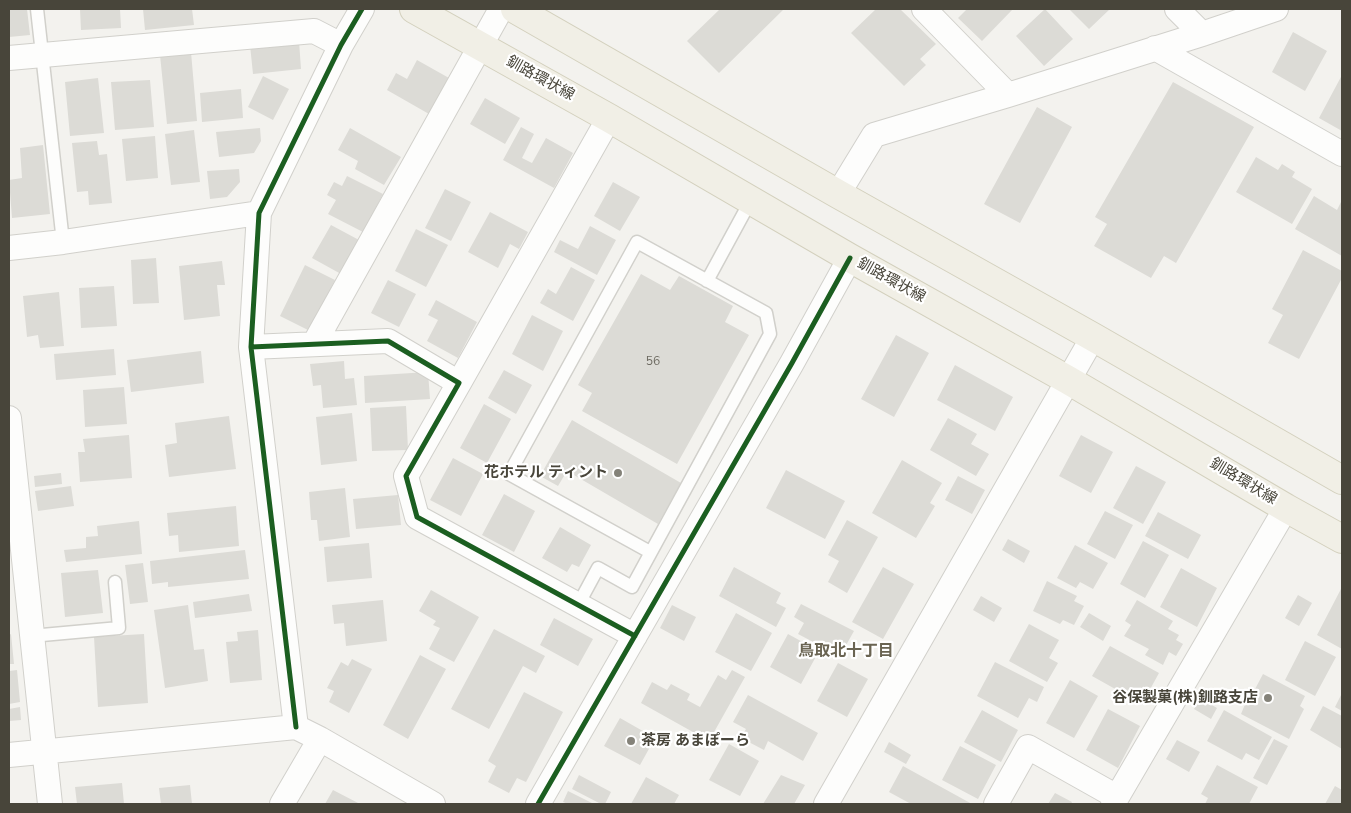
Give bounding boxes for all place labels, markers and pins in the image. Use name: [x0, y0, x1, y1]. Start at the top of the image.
place label: 花ホテル ティント: [484, 464, 608, 482]
marker: 花ホテル ティント: [612, 467, 624, 479]
place label: 谷保製菓(株)釧路支店: [1112, 689, 1258, 707]
marker: 谷保製菓(株)釧路支店: [1262, 692, 1274, 704]
place label: 茶房 あまぽーら: [641, 732, 750, 750]
marker: 茶房 あまぽーら: [625, 735, 637, 747]

